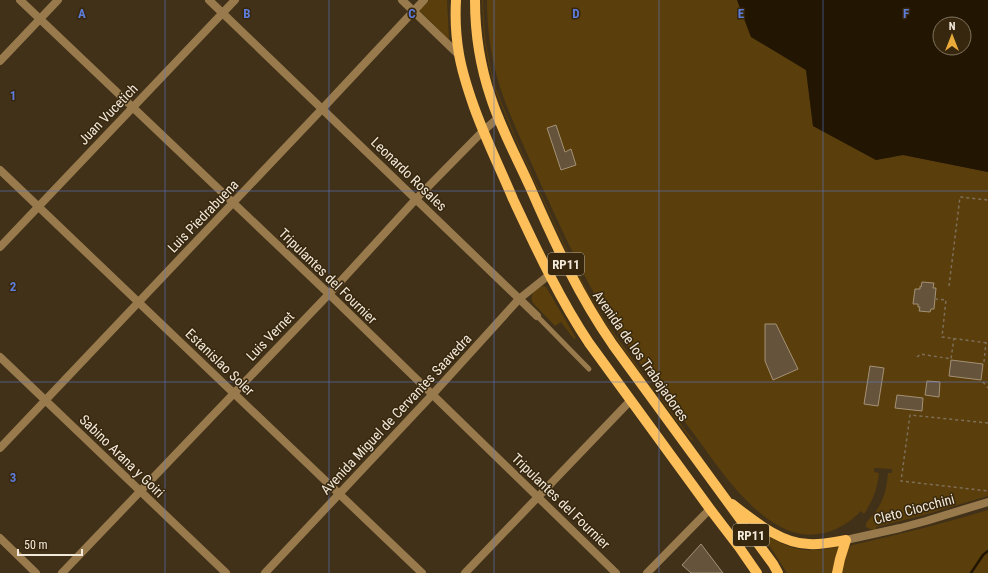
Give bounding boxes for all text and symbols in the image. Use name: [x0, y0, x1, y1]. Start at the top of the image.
text: A: [78, 6, 86, 21]
text: B: [243, 6, 251, 21]
text: C: [408, 6, 416, 21]
text: D: [572, 6, 580, 21]
text: E: [738, 6, 745, 21]
text: F: [903, 6, 909, 21]
north arrow: [932, 16, 972, 56]
text: N: [949, 20, 956, 33]
street label: Juan Vucetich: [75, 80, 141, 148]
text: 1: [10, 88, 16, 103]
street label: Leonardo Rosales: [368, 134, 450, 214]
street label: Luis Piedrabuena: [164, 176, 242, 256]
street label: Tripulantes del Fournier: [276, 225, 380, 327]
road number: RP11: [548, 253, 584, 275]
text: 2: [10, 279, 17, 294]
street label: Avenida de los Trabajadores: [590, 288, 692, 424]
street label: Luis Vernet: [243, 308, 297, 364]
street label: Estanislao Soler: [182, 325, 258, 399]
street label: Avenida Miguel de Cervantes Saavedra: [317, 330, 475, 498]
street label: Sabino Arana y Goiri: [76, 411, 168, 501]
street label: Tripulantes del Fournier: [509, 450, 613, 552]
text: 3: [10, 470, 16, 485]
street label: Cleto Ciocchini: [872, 491, 956, 527]
road number: RP11: [733, 524, 769, 546]
scale bar: [18, 531, 82, 557]
text: 50 m: [24, 538, 48, 552]

